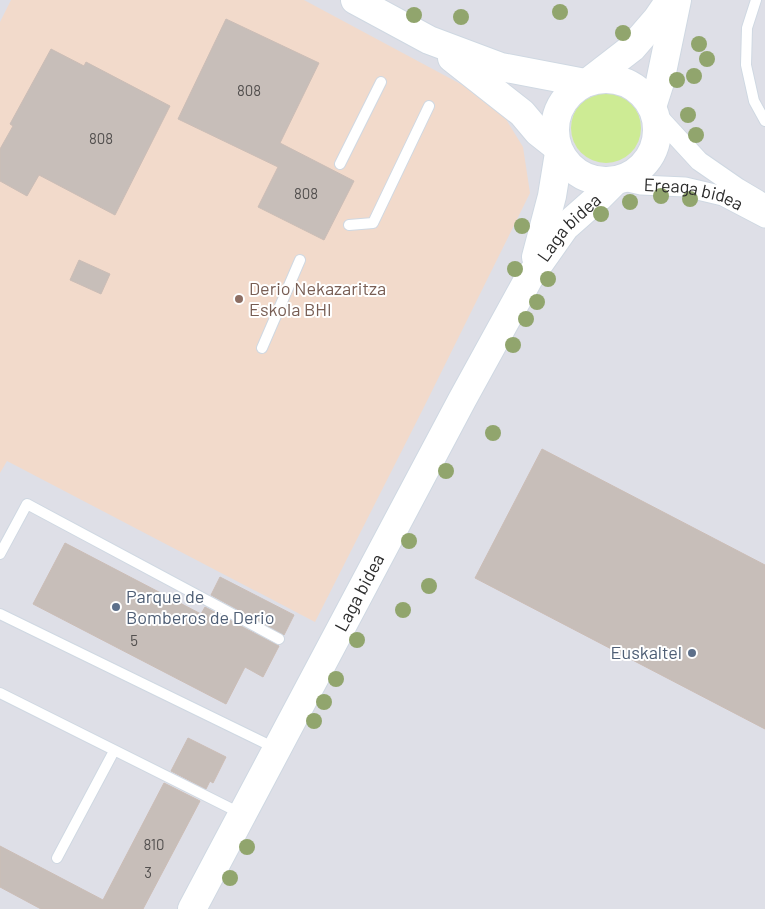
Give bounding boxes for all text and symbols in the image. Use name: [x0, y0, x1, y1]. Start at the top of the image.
house number: 808: [237, 81, 261, 99]
house number: 808: [89, 129, 113, 147]
street label: Ereaga bidea: [643, 173, 747, 215]
house number: 808: [294, 184, 318, 202]
street label: Laga bidea: [532, 188, 605, 266]
place label: Derio Nekazaritza Eskola BHI: [249, 277, 386, 320]
marker: Derio Nekazaritza Eskola BHI: [233, 293, 245, 305]
street label: Laga bidea: [329, 550, 388, 635]
place label: Parque de Bomberos de Derio: [126, 585, 274, 628]
marker: Parque de Bomberos de Derio: [110, 601, 122, 613]
house number: 5: [130, 631, 138, 649]
place label: Euskaltel: [611, 641, 682, 663]
marker: Euskaltel: [686, 647, 698, 659]
house number: 810: [143, 835, 165, 853]
house number: 3: [144, 863, 152, 881]

